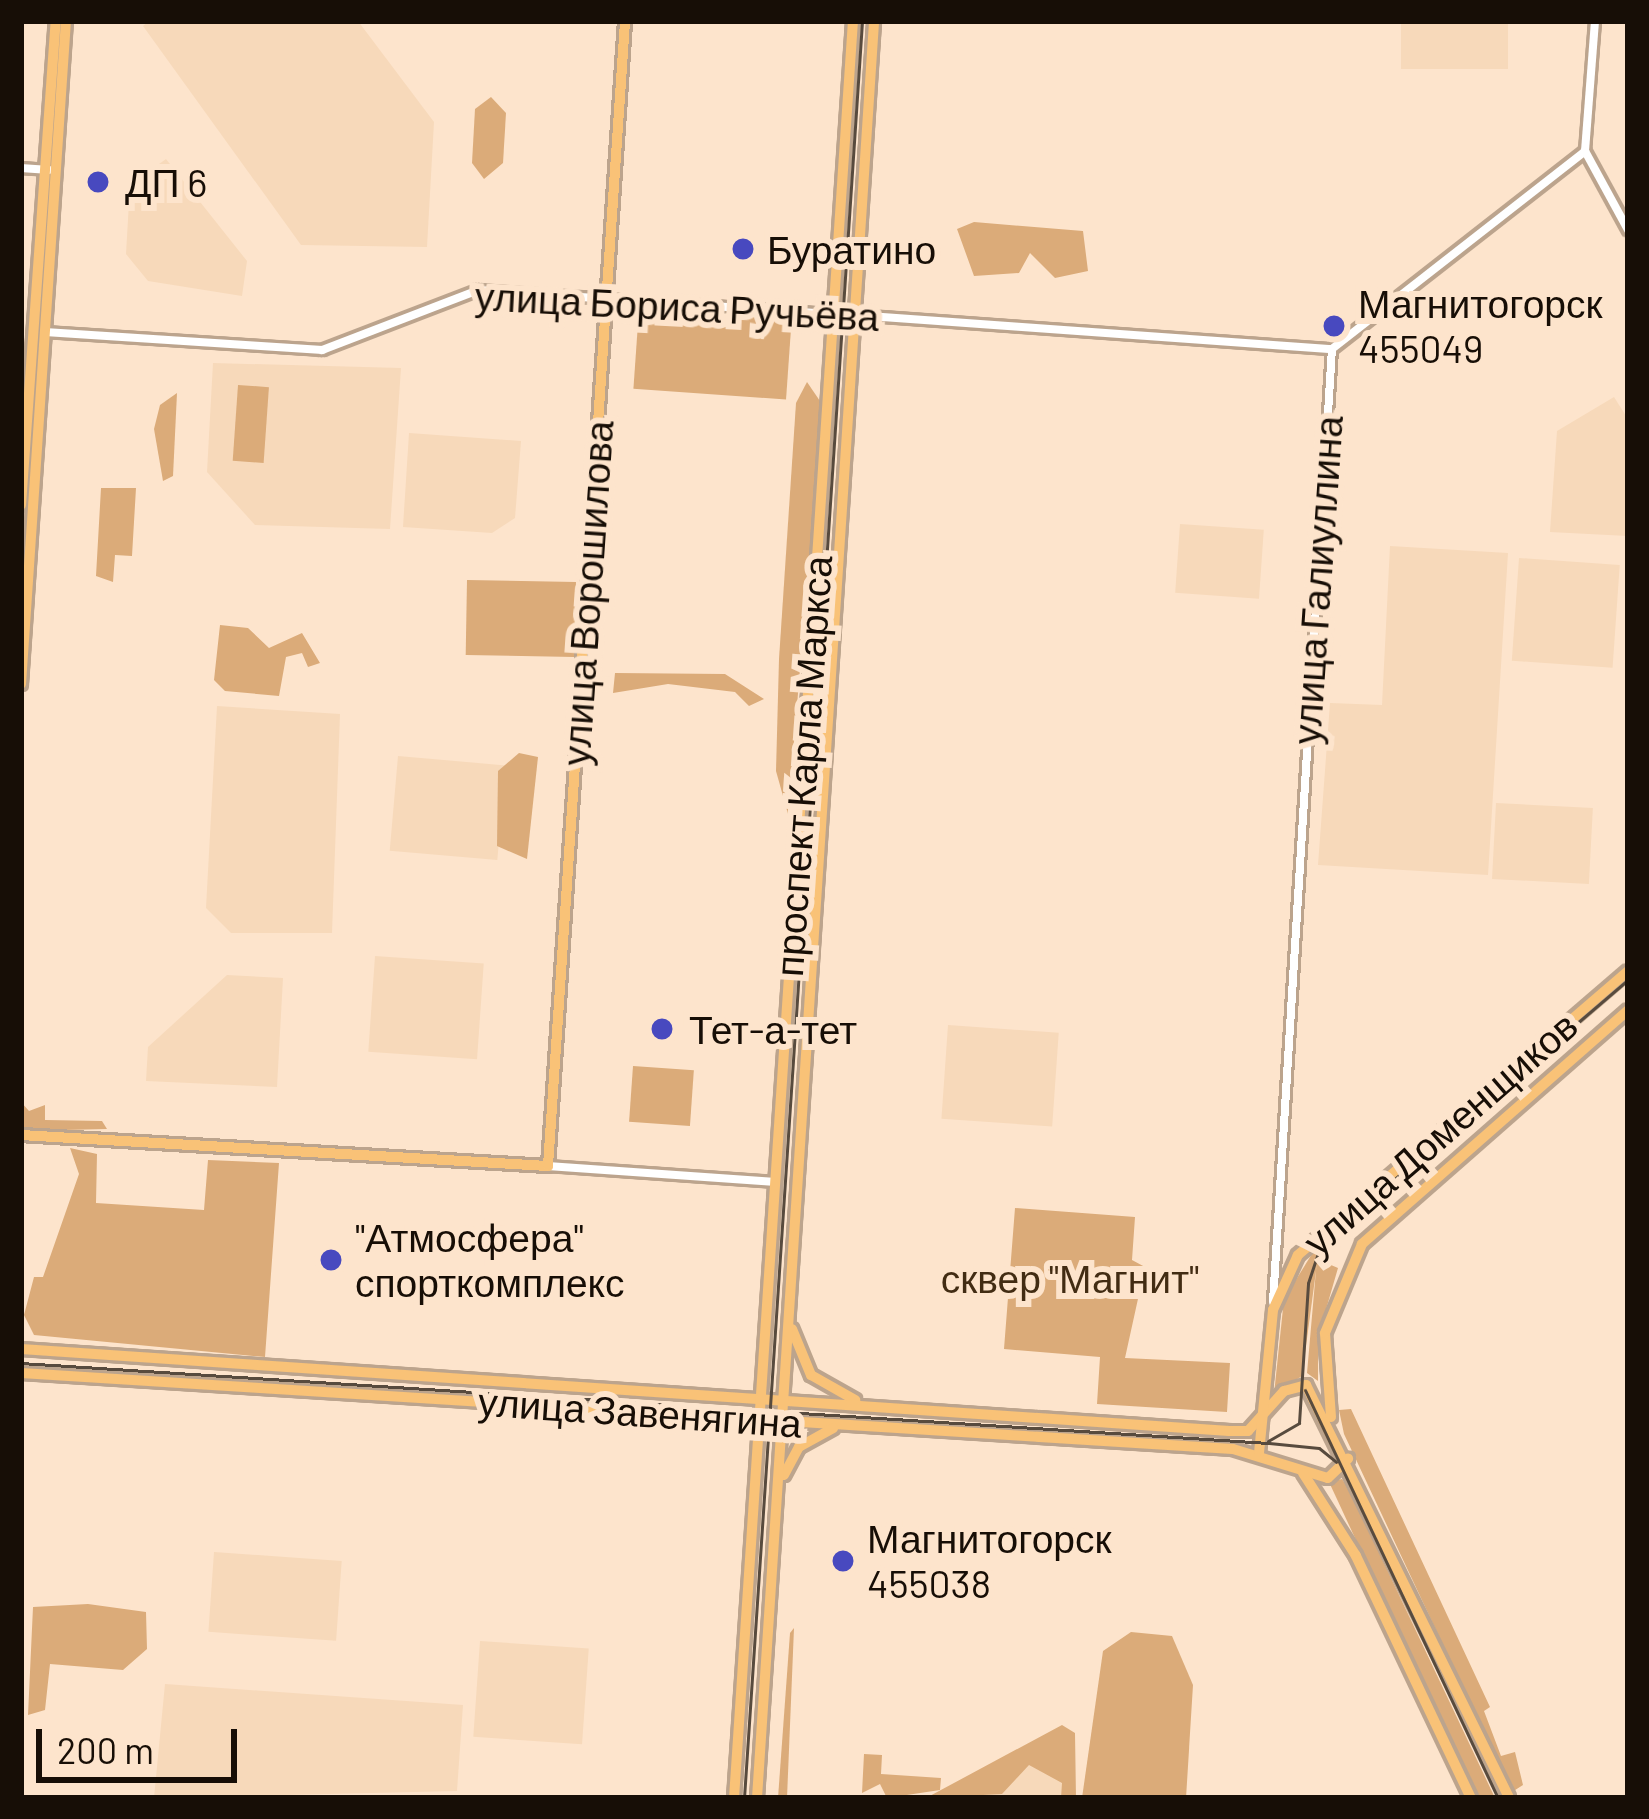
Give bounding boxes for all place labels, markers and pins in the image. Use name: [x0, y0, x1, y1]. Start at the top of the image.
place label: ДП 6: [125, 159, 207, 205]
marker: ДП 6: [82, 166, 114, 198]
place label: Буратино: [767, 226, 936, 272]
marker: Буратино: [730, 236, 756, 262]
place label: Магнитогорск 455049: [1358, 281, 1603, 372]
marker: Магнитогорск 455049: [1321, 313, 1347, 339]
place label: Тет-а-тет: [689, 1006, 857, 1052]
marker: Тет-а-тет: [646, 1013, 678, 1045]
place label: "Атмосфера" спорткомплекс: [355, 1215, 625, 1306]
marker: "Атмосфера" спорткомплекс: [318, 1247, 344, 1273]
place label: Магнитогорск 455038: [867, 1516, 1112, 1607]
marker: Магнитогорск 455038: [830, 1548, 856, 1574]

